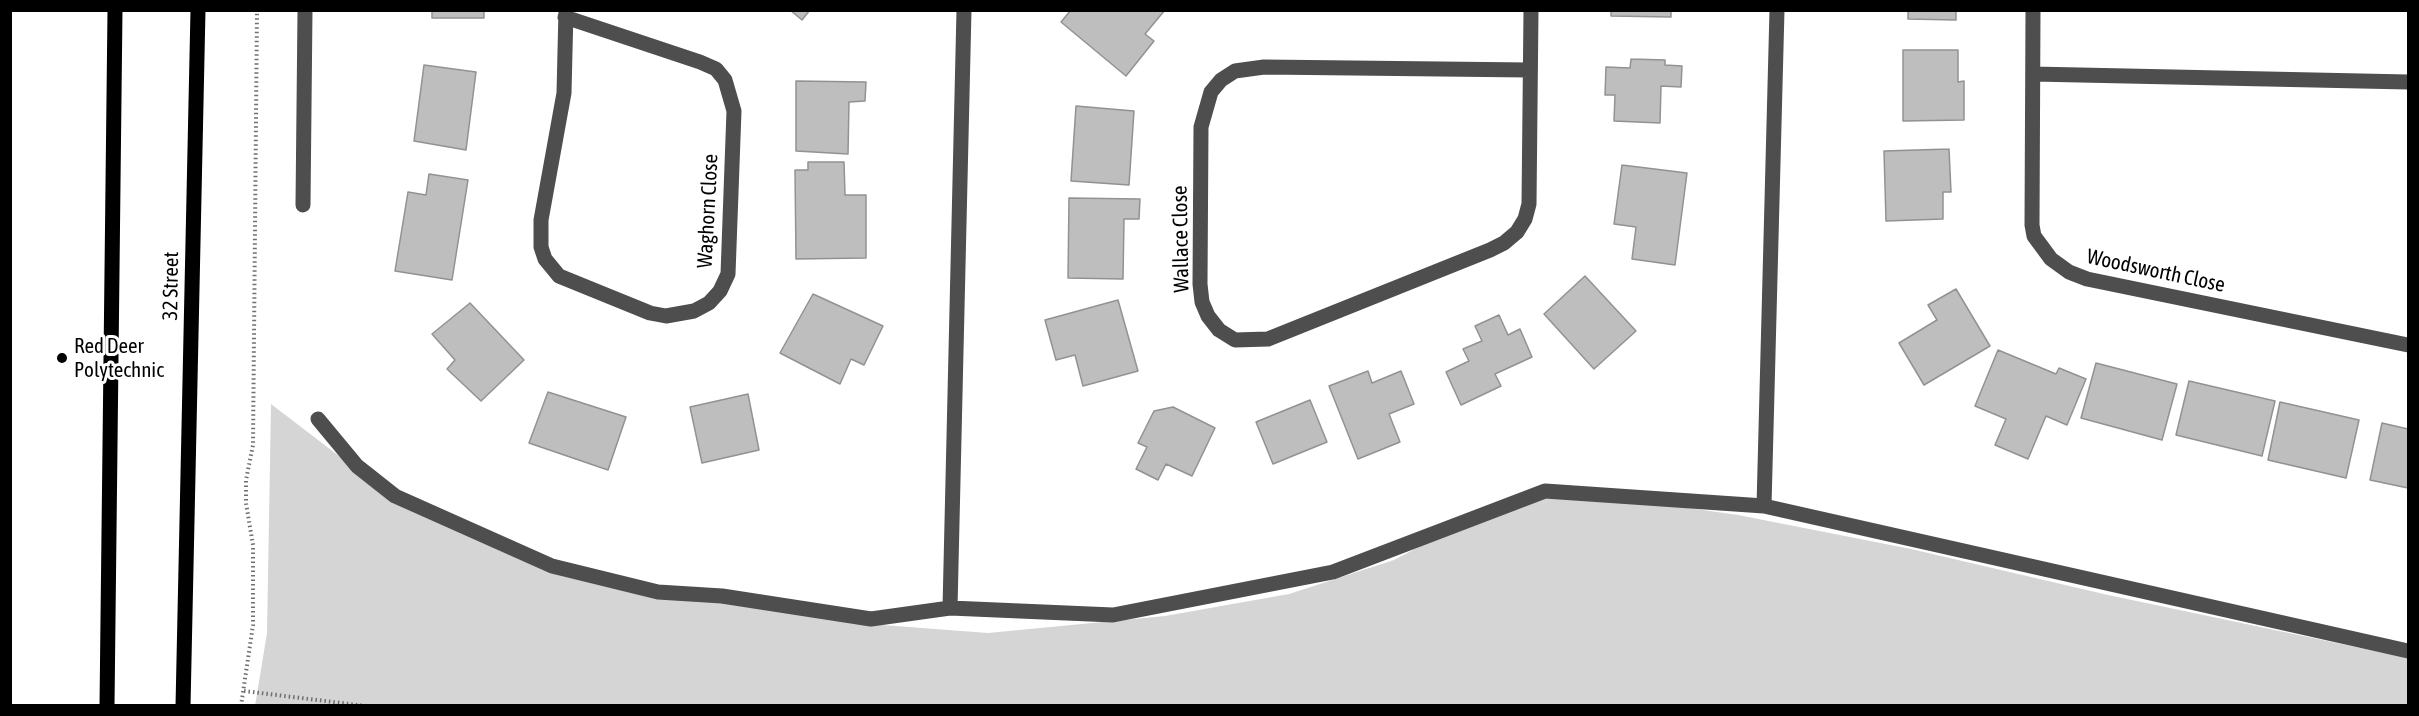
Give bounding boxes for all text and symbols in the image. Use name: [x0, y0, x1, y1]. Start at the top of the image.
street label: Waghorn Close: [692, 153, 724, 269]
street label: Wallace Close: [1167, 185, 1195, 293]
street label: Woodsworth Close: [2085, 244, 2227, 298]
street label: 32 Street: [158, 251, 184, 321]
place label: Red Deer Polytechnic: [74, 333, 164, 383]
marker: Red Deer Polytechnic: [55, 351, 69, 365]

